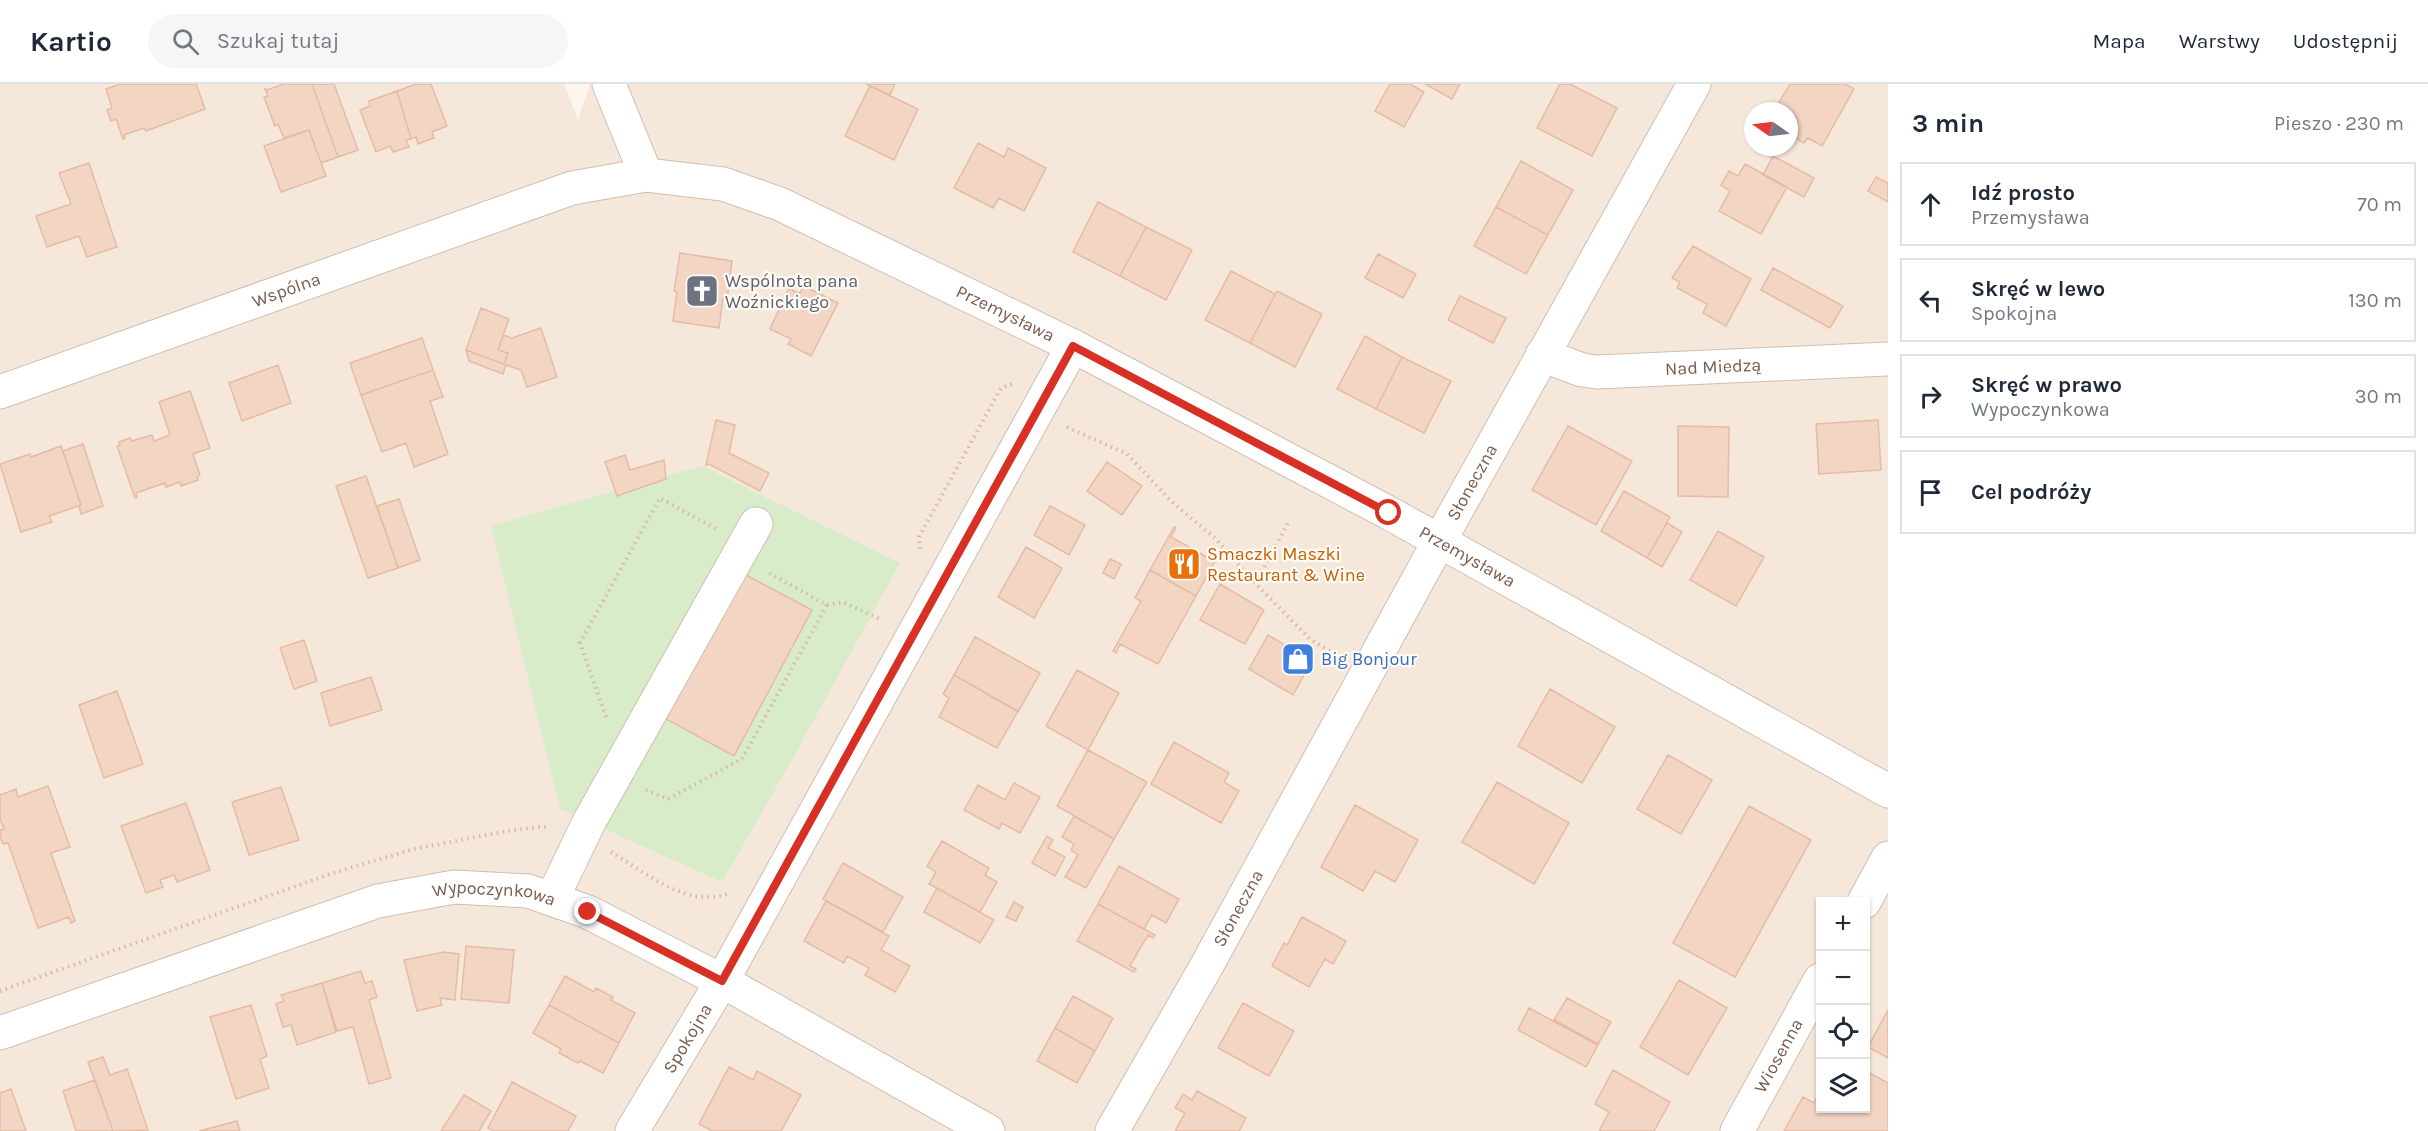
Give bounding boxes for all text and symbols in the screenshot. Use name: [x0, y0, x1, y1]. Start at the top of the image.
search box: [148, 14, 568, 68]
text: Kartio: [30, 25, 112, 58]
icon: search: [169, 25, 202, 58]
text: Szukaj tutaj: [217, 28, 339, 54]
text: Mapa: [2092, 29, 2146, 53]
text: Warstwy: [2179, 29, 2260, 53]
text: Udostępnij: [2293, 29, 2398, 53]
north arrow: [1744, 102, 1798, 156]
text: 3 min: [1912, 108, 1984, 139]
text: Pieszo · 230 m: [2274, 112, 2404, 135]
text: Idź prosto: [1971, 180, 2075, 206]
icon: ahead: [1914, 188, 1947, 221]
text: 70 m: [2357, 193, 2402, 216]
text: Przemysława: [1971, 206, 2090, 229]
street label: Wspólna: [249, 268, 323, 312]
place label: Wspólnota pana Woźnickiego: [725, 270, 858, 313]
church icon: Wspólnota pana Woźnickiego: [684, 273, 720, 309]
text: Skręć w lewo: [1971, 276, 2105, 302]
street label: Przemysława: [953, 280, 1058, 347]
icon: left: [1914, 284, 1947, 317]
text: 130 m: [2348, 289, 2402, 312]
text: Spokojna: [1971, 302, 2057, 325]
street label: Nad Miedzą: [1664, 354, 1762, 380]
text: Skręć w prawo: [1971, 372, 2122, 398]
icon: right: [1914, 380, 1947, 413]
text: 30 m: [2355, 385, 2402, 408]
text: Wypoczynkowa: [1971, 398, 2110, 421]
street label: Słoneczna: [1442, 440, 1502, 525]
icon: arrive: [1914, 476, 1947, 509]
text: Cel podróży: [1971, 479, 2091, 505]
route start: [1375, 499, 1401, 525]
street label: Przemysława: [1415, 521, 1519, 592]
place label: Smaczki Maszki Restaurant & Wine: [1207, 543, 1365, 586]
restaurant icon: Smaczki Maszki Restaurant & Wine: [1166, 546, 1202, 582]
shop icon: Big Bonjour: [1280, 641, 1316, 677]
place label: Big Bonjour: [1321, 648, 1417, 670]
street label: Słoneczna: [1208, 866, 1268, 951]
street label: Wypoczynkowa: [430, 876, 559, 911]
map controls: [1816, 897, 1870, 1113]
button: +: [1816, 897, 1870, 951]
route end: [574, 898, 600, 924]
button: −: [1816, 951, 1870, 1005]
street label: Spokojna: [658, 999, 717, 1077]
button: locate: [1816, 1005, 1870, 1059]
street label: Wiosenna: [1749, 1015, 1808, 1097]
button: layers: [1816, 1059, 1870, 1113]

